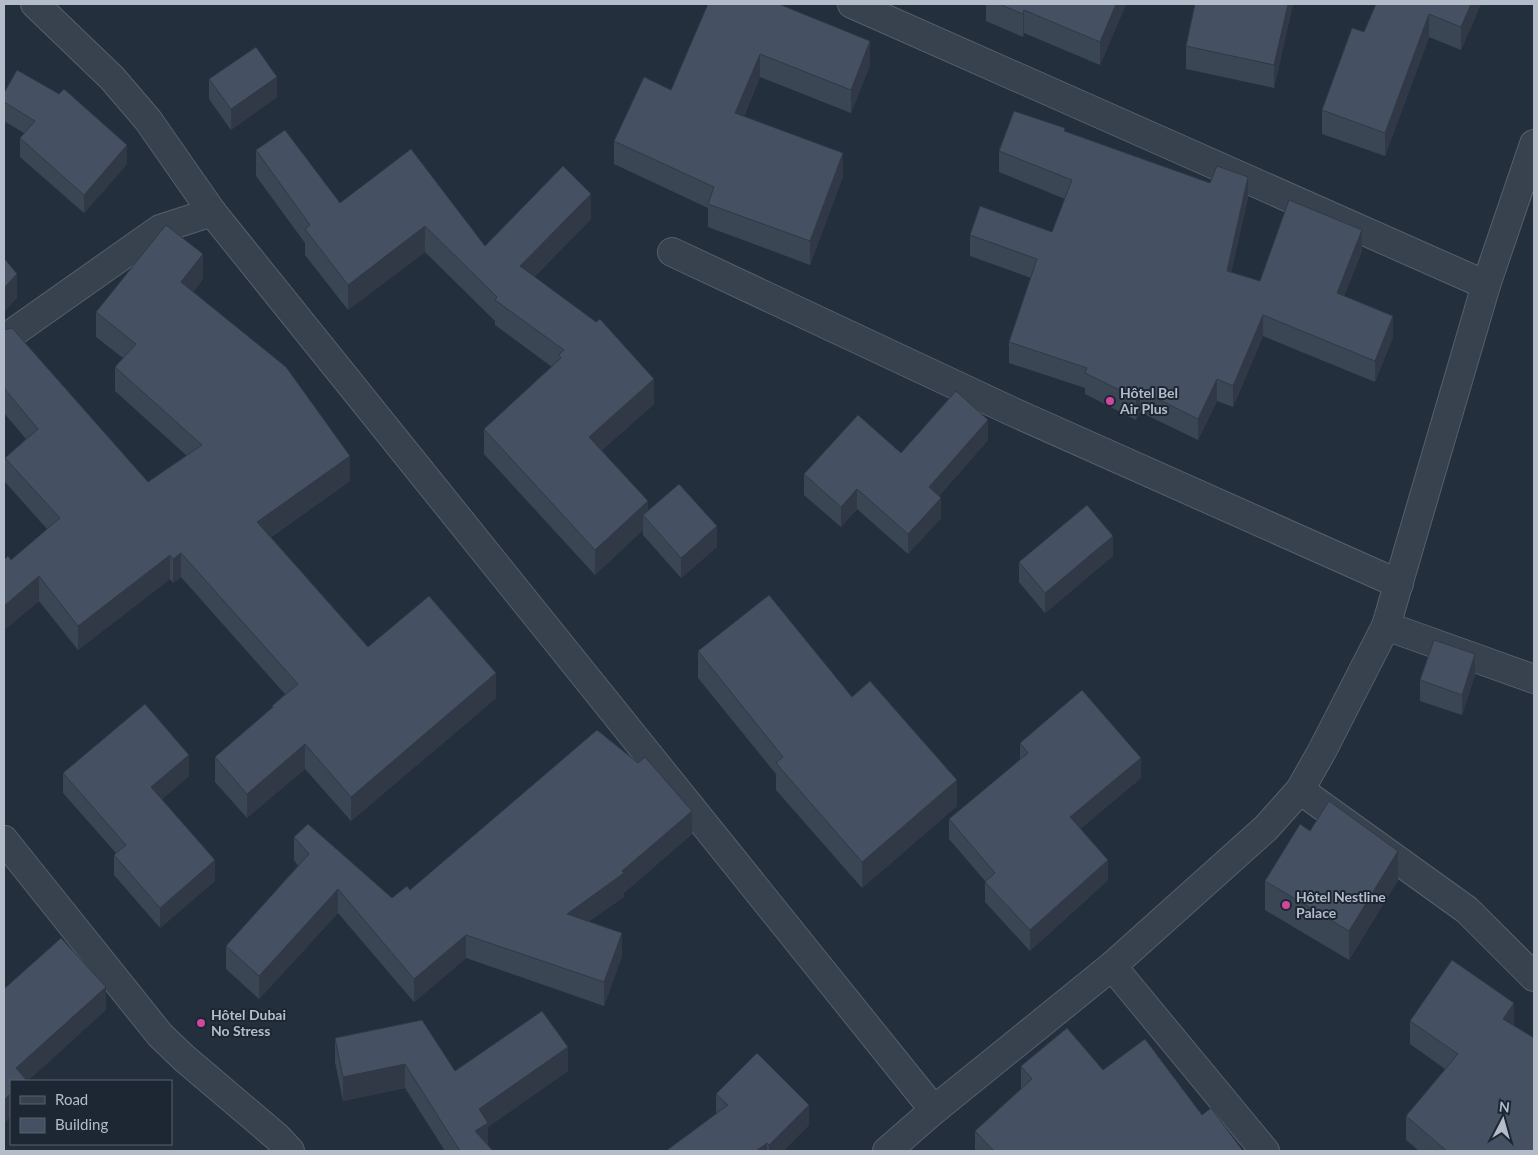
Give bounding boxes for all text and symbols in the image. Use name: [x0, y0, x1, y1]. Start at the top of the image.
place label: Hôtel Bel Air Plus: [1119, 384, 1178, 417]
marker: Hôtel Bel Air Plus: [1104, 395, 1116, 407]
place label: Hôtel Nestline Palace: [1296, 888, 1386, 921]
marker: Hôtel Nestline Palace: [1280, 899, 1292, 911]
place label: Hôtel Dubai No Stress: [211, 1006, 286, 1039]
marker: Hôtel Dubai No Stress: [195, 1017, 207, 1029]
legend: [10, 1080, 172, 1145]
text: Road: [55, 1090, 88, 1108]
north arrow: [1478, 1095, 1528, 1145]
text: N: [1498, 1098, 1511, 1116]
text: Building: [55, 1115, 108, 1133]

